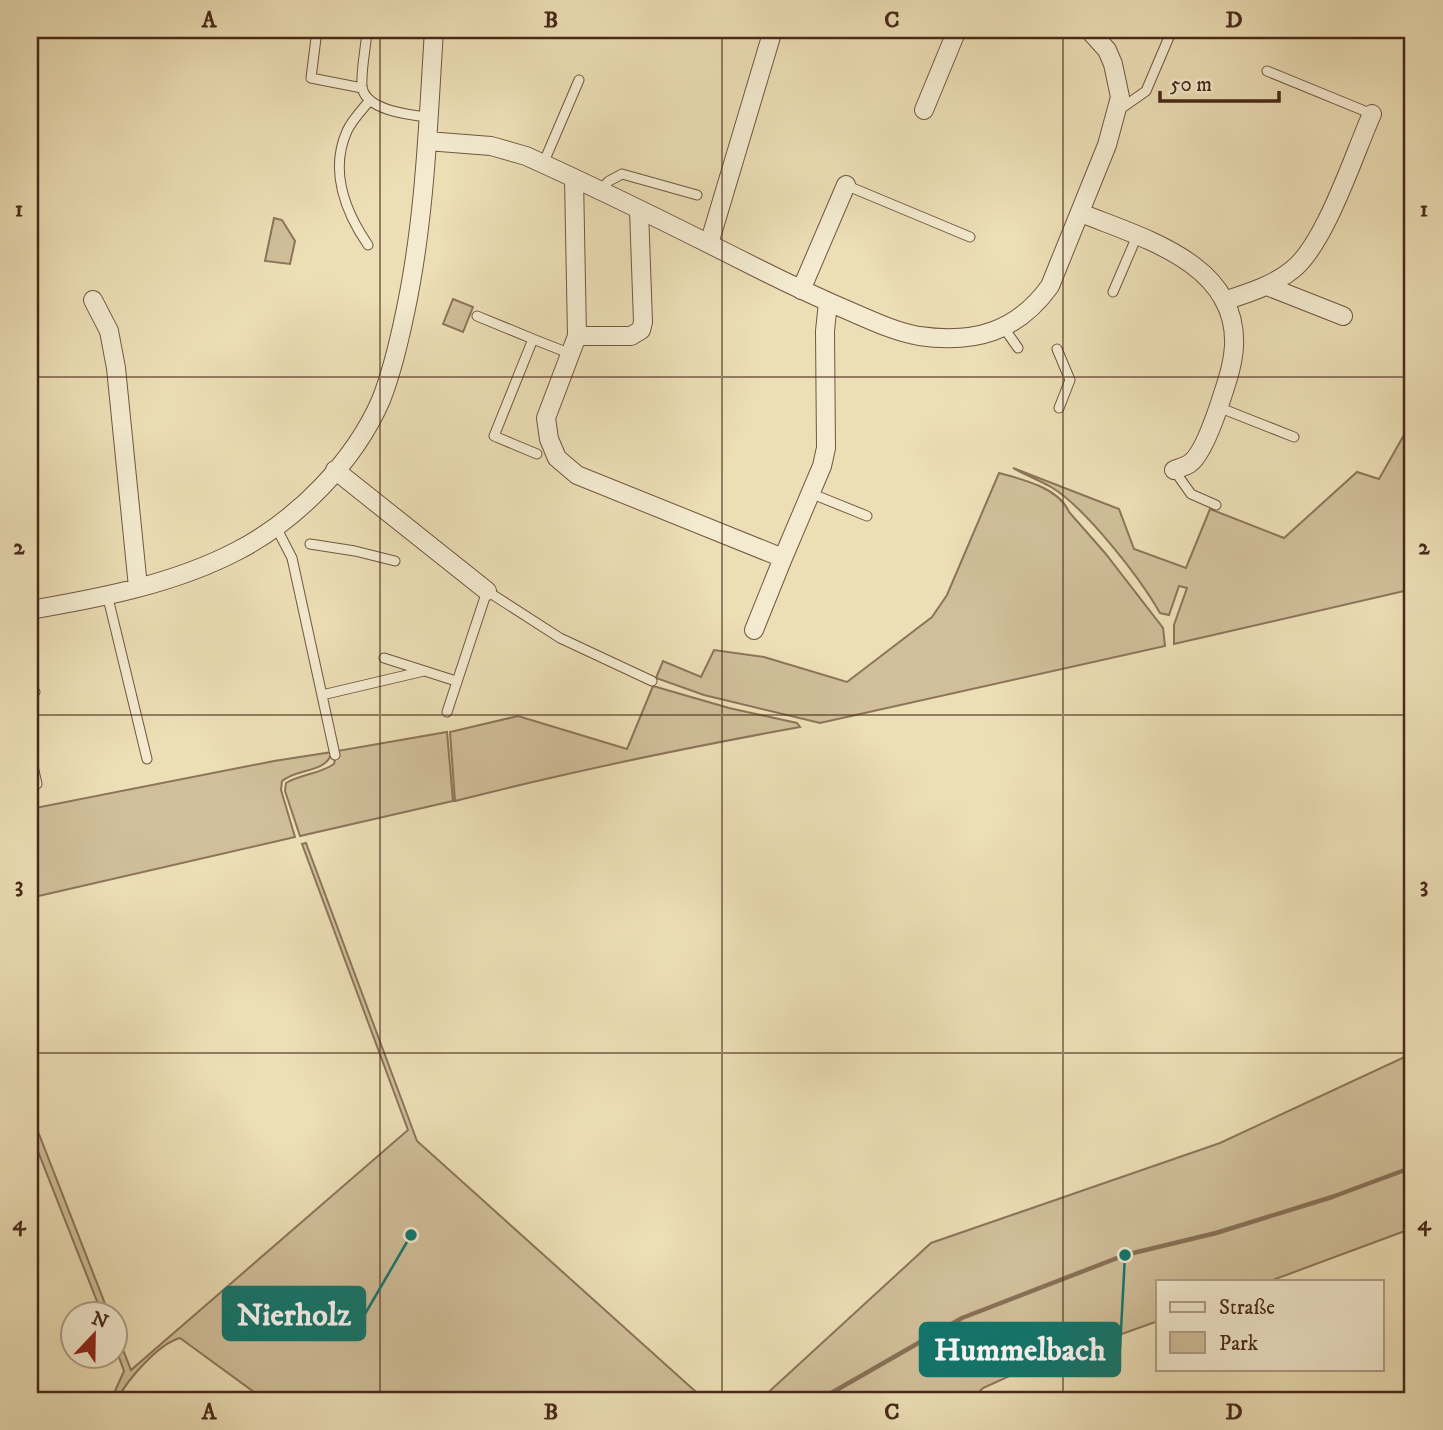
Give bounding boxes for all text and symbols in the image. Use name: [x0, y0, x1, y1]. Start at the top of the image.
text: A: [201, 6, 218, 35]
text: B: [544, 6, 558, 35]
text: C: [884, 6, 900, 35]
text: D: [1225, 6, 1243, 35]
scale bar: [1160, 60, 1278, 104]
text: 50 m: [1170, 72, 1212, 98]
text: 1: [15, 195, 23, 224]
text: 1: [1420, 195, 1428, 224]
text: 2: [13, 533, 25, 562]
text: 2: [1418, 533, 1430, 562]
text: 3: [15, 871, 23, 900]
text: 3: [1420, 871, 1428, 900]
text: 4: [12, 1209, 27, 1238]
text: 4: [1417, 1209, 1432, 1238]
legend: [1156, 1280, 1384, 1370]
callout: Nierholz: [223, 1287, 365, 1340]
text: Straße: [1219, 1295, 1275, 1321]
text: Nierholz: [237, 1296, 351, 1336]
north arrow: [60, 1300, 130, 1370]
text: N: [88, 1307, 112, 1334]
callout: Hummelbach: [920, 1323, 1120, 1376]
text: Hummelbach: [934, 1331, 1106, 1371]
text: Park: [1219, 1331, 1259, 1357]
text: A: [201, 1398, 218, 1427]
text: B: [544, 1398, 558, 1427]
text: C: [884, 1398, 900, 1427]
text: D: [1225, 1398, 1243, 1427]

